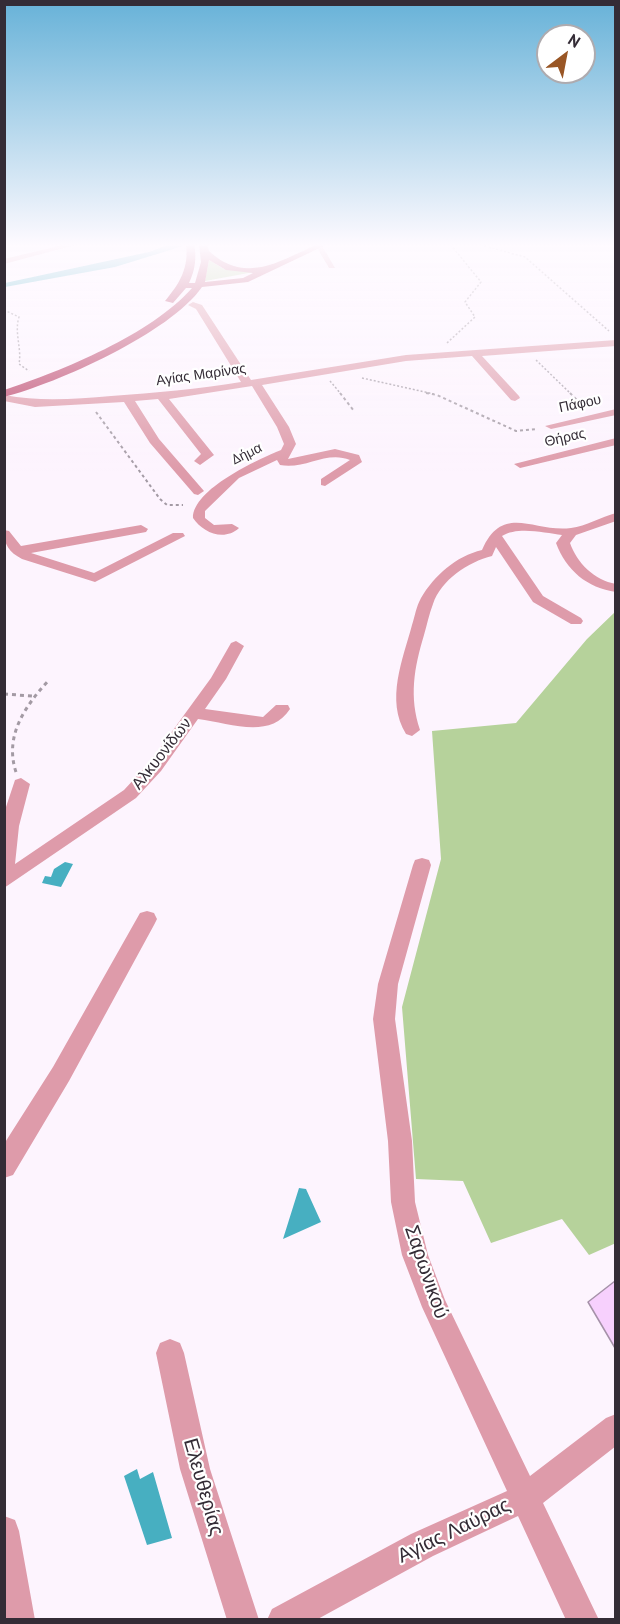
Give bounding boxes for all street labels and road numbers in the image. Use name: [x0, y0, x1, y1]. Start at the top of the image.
street label: Αγίας Μαρίνας: [155, 360, 247, 390]
street label: Πάφου: [557, 391, 603, 417]
street label: Θήρας: [543, 425, 587, 451]
street label: Δήμα: [229, 440, 265, 468]
street label: Αλκυονίδων: [128, 714, 196, 794]
street label: Σαρωνικού: [399, 1222, 453, 1322]
street label: Ελευθερίας: [178, 1436, 228, 1538]
street label: Αγίας Λαύρας: [394, 1493, 514, 1569]

